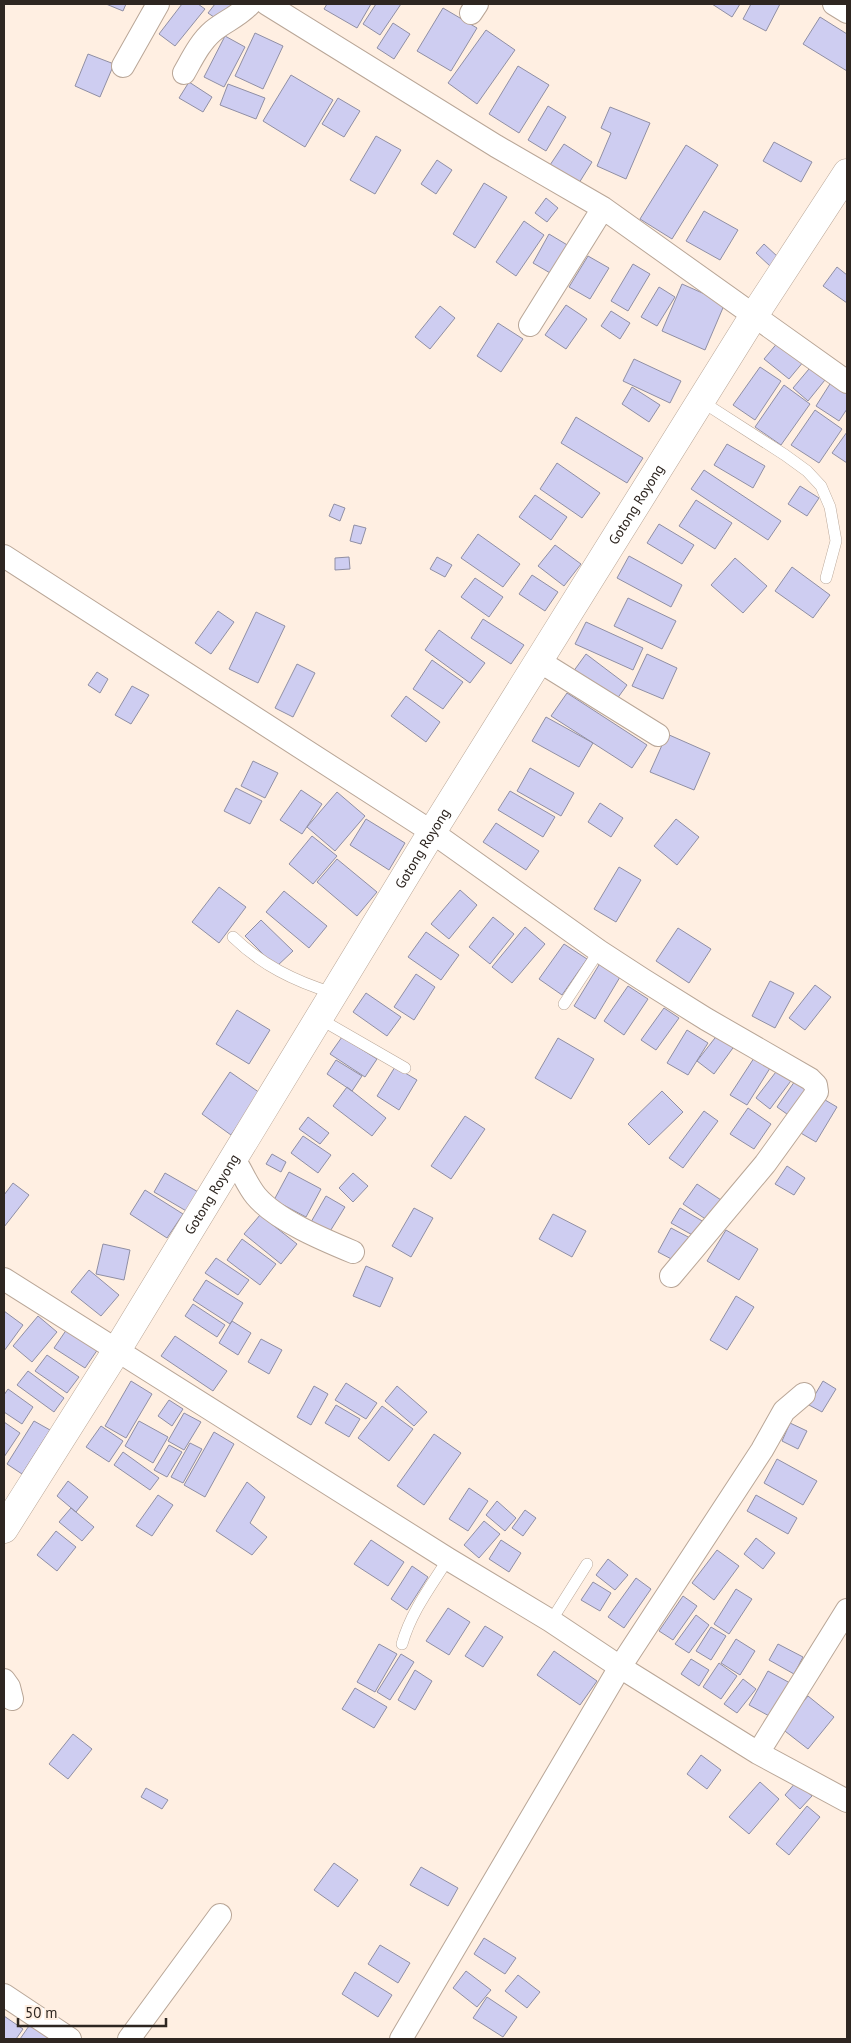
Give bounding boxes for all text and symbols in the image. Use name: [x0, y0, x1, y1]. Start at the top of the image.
street label: Gotong Royong: [604, 461, 668, 548]
street label: Gotong Royong: [391, 805, 454, 892]
street label: Gotong Royong: [180, 1151, 243, 1238]
scale bar: [18, 1996, 165, 2028]
text: 50 m: [25, 2003, 58, 2022]

